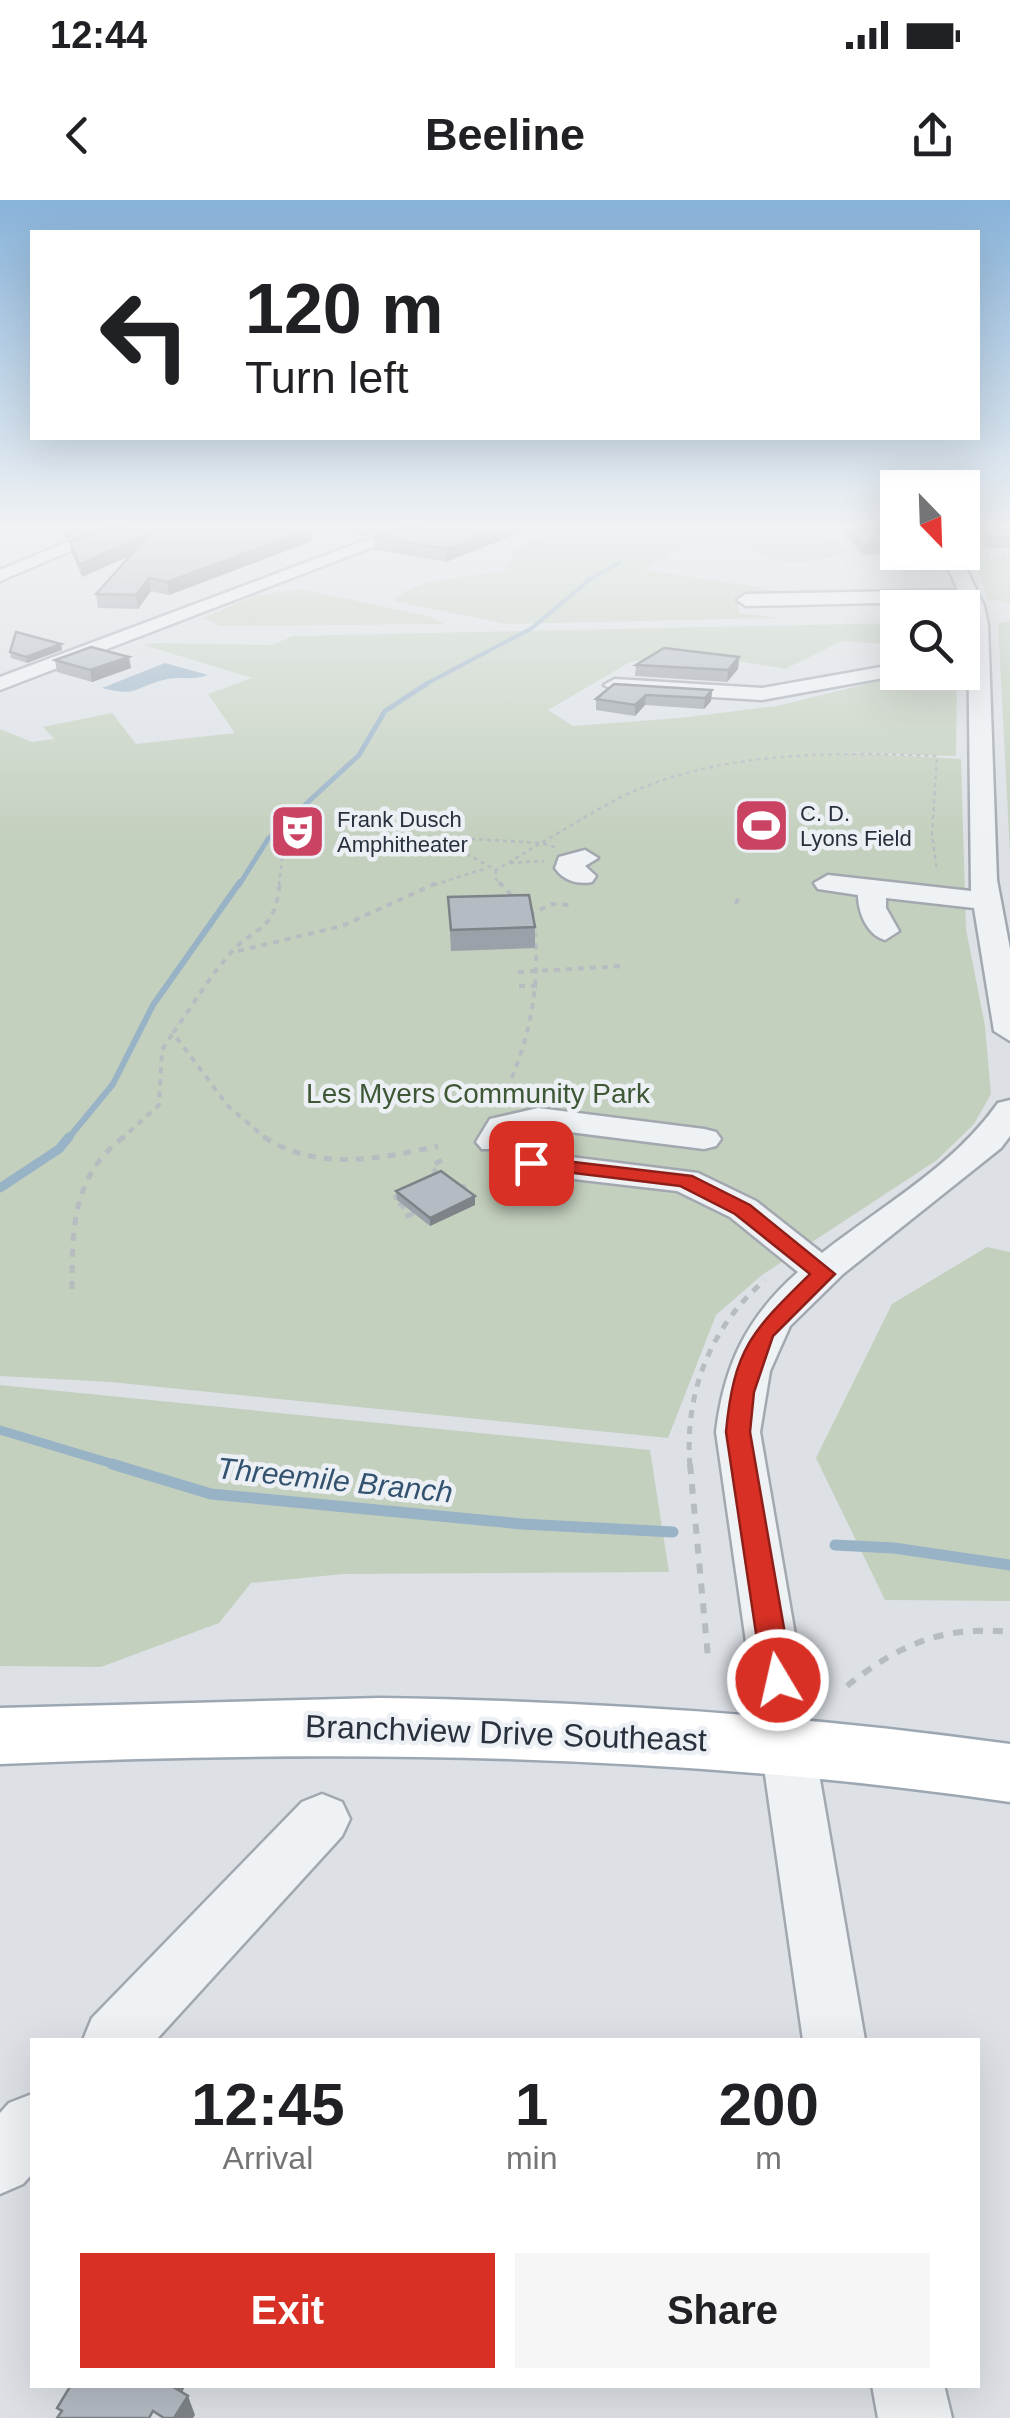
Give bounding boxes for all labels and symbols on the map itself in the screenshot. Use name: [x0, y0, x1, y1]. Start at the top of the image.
north arrow: [880, 470, 980, 570]
sports icon: C. D. Lyons Field: [731, 796, 791, 856]
place label: C. D. Lyons Field: [800, 801, 912, 851]
theatre icon: Frank Dusch Amphitheater: [268, 802, 328, 862]
place label: Frank Dusch Amphitheater: [337, 807, 468, 857]
park label: Les Myers Community Park: [306, 1078, 651, 1109]
pin: [489, 1121, 574, 1206]
water label: Threemile Branch: [216, 1451, 454, 1509]
position arrow: [726, 1628, 830, 1732]
street label: Branchview Drive Southeast: [305, 1708, 708, 1758]

